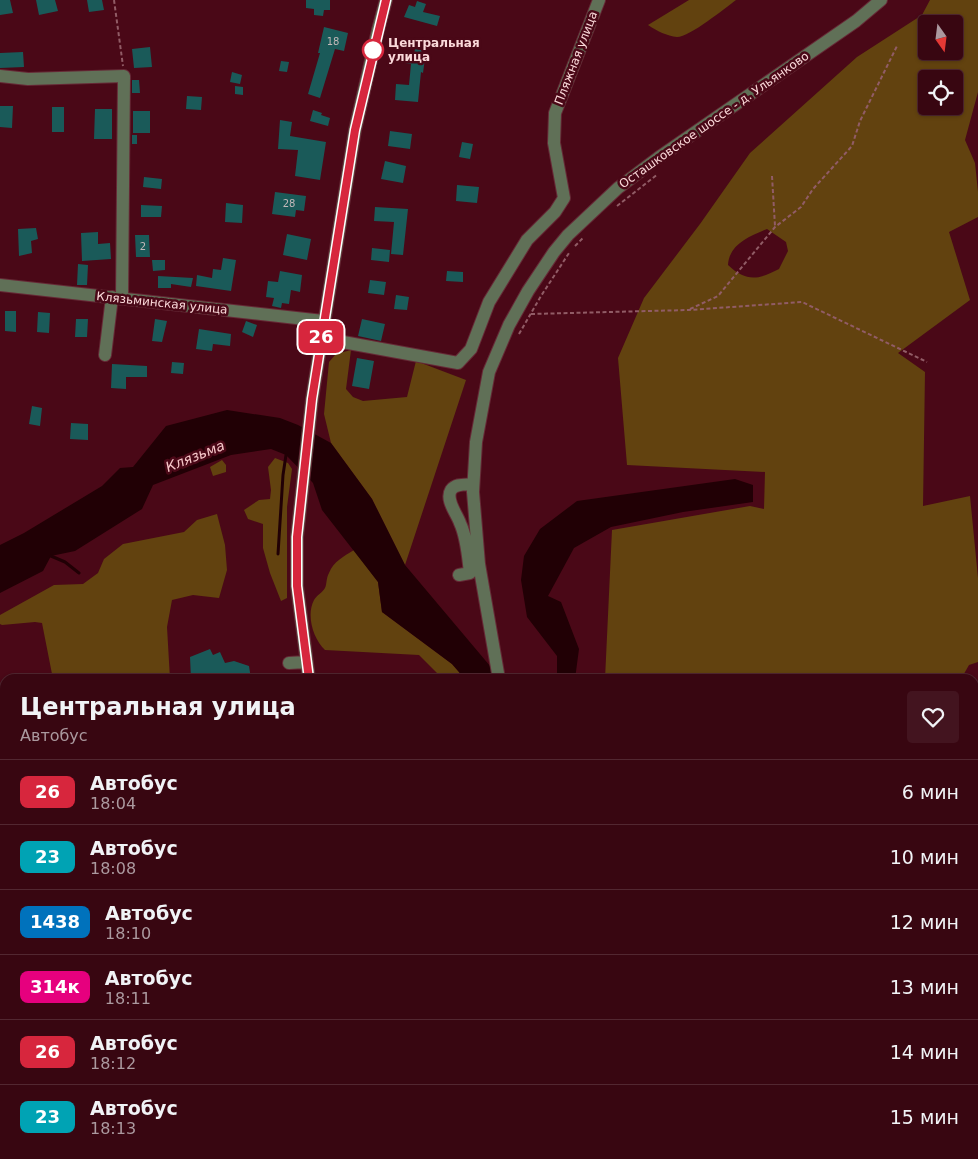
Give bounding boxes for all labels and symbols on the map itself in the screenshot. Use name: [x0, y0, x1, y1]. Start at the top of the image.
street label: Пляжная улица: [552, 9, 600, 107]
north arrow: [918, 15, 962, 60]
house number: 18: [327, 36, 339, 47]
place label: Центральная улица: [388, 36, 480, 64]
marker: Центральная улица: [362, 39, 384, 61]
street label: Осташковское шоссе - д. Ульянково: [616, 49, 812, 191]
house number: 28: [283, 198, 295, 209]
house number: 2: [140, 241, 146, 252]
street label: Клязьминская улица: [96, 289, 228, 317]
line badge: 26: [298, 321, 344, 353]
water label: Клязьма: [163, 437, 227, 475]

